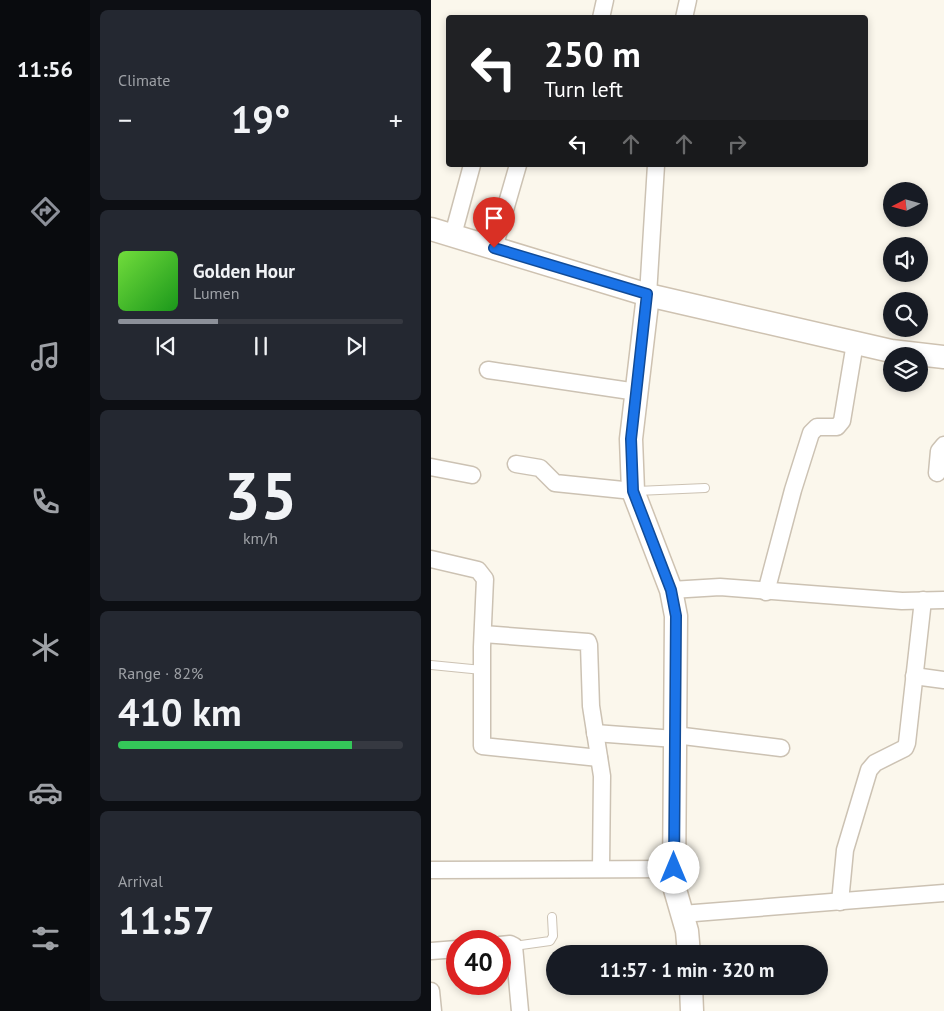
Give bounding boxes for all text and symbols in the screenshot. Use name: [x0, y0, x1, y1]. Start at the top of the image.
text: 250 m: [544, 31, 641, 77]
icon: left: [461, 35, 526, 100]
text: 11:56: [17, 55, 73, 83]
text: Climate: [118, 70, 170, 90]
text: Turn left: [544, 75, 623, 103]
text: 19°: [231, 94, 290, 143]
text: −: [118, 101, 132, 138]
text: +: [389, 101, 403, 138]
icon: left: [564, 130, 592, 158]
icon: ahead: [617, 130, 645, 158]
icon: ahead: [670, 130, 698, 158]
icon: right: [723, 130, 751, 158]
north arrow: [883, 182, 929, 228]
map controls: [883, 182, 928, 392]
icon: directions: [28, 194, 63, 229]
pin: [473, 197, 515, 248]
icon: arrive: [480, 204, 508, 232]
button: sound: [883, 237, 928, 282]
text: Golden Hour: [193, 259, 295, 283]
text: Lumen: [193, 283, 239, 303]
button: search: [883, 292, 928, 337]
icon: previous: [152, 332, 180, 360]
icon: pause: [247, 332, 275, 360]
icon: next: [342, 332, 370, 360]
icon: music: [28, 339, 63, 374]
button: layers: [883, 347, 928, 392]
text: 35: [224, 453, 297, 537]
icon: phone: [28, 484, 63, 519]
text: km/h: [243, 528, 278, 548]
icon: climate: [28, 630, 63, 665]
text: Range · 82%: [118, 663, 203, 683]
text: 410 km: [118, 687, 242, 736]
icon: car: [28, 775, 63, 810]
position arrow: [647, 841, 699, 893]
text: Arrival: [118, 871, 163, 891]
text: 11:57: [118, 895, 214, 944]
icon: filters: [28, 921, 63, 956]
speed limit sign: 40: [446, 930, 511, 995]
text: 11:57 · 1 min · 320 m: [600, 958, 774, 982]

